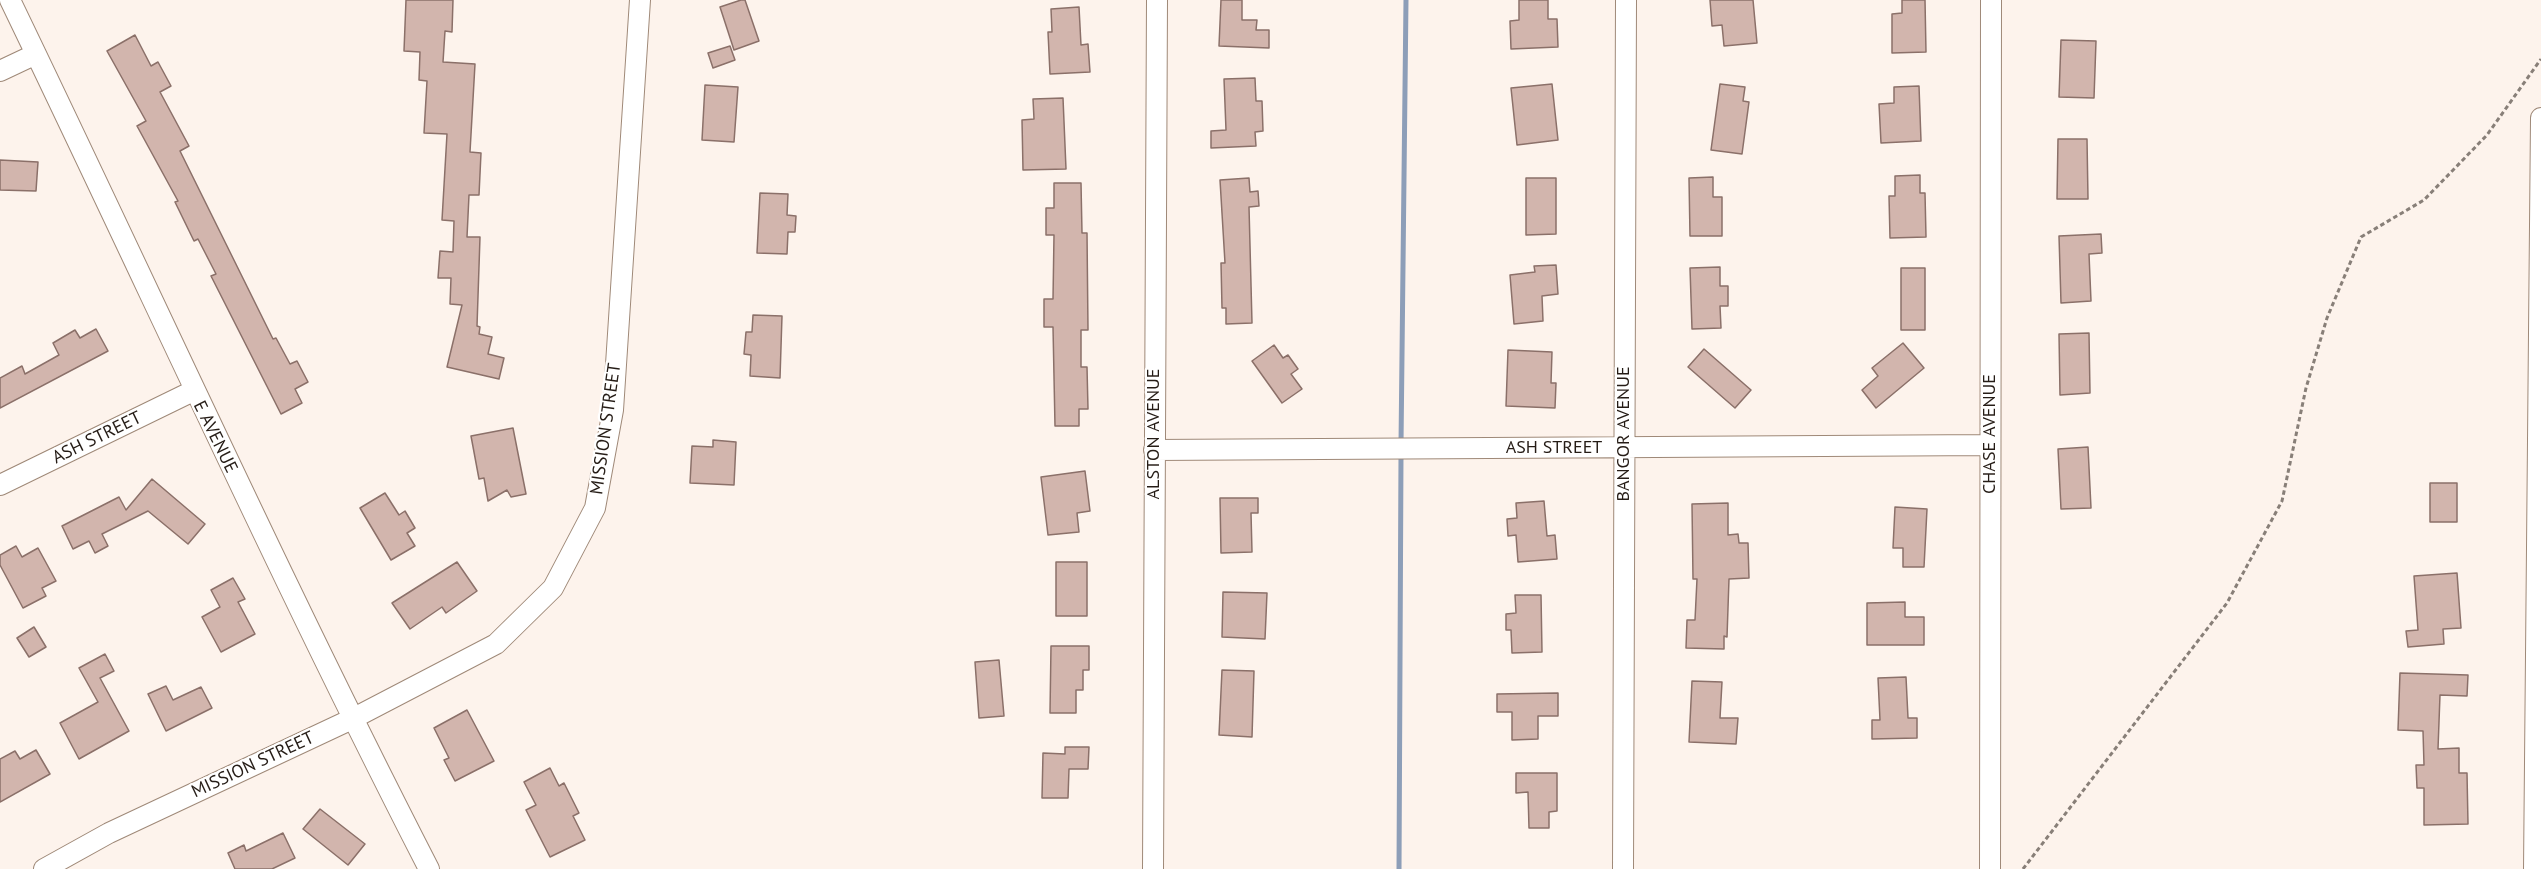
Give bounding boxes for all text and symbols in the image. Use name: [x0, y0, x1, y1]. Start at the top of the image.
street label: MISSION STREET: [586, 362, 626, 496]
street label: BANGOR AVENUE: [1613, 366, 1635, 502]
street label: ALSTON AVENUE: [1143, 369, 1165, 499]
street label: CHASE AVENUE: [1979, 374, 2001, 494]
street label: E AVENUE: [188, 397, 242, 477]
street label: ASH STREET: [49, 407, 145, 469]
street label: ASH STREET: [1506, 437, 1602, 459]
street label: MISSION STREET: [188, 727, 318, 803]

